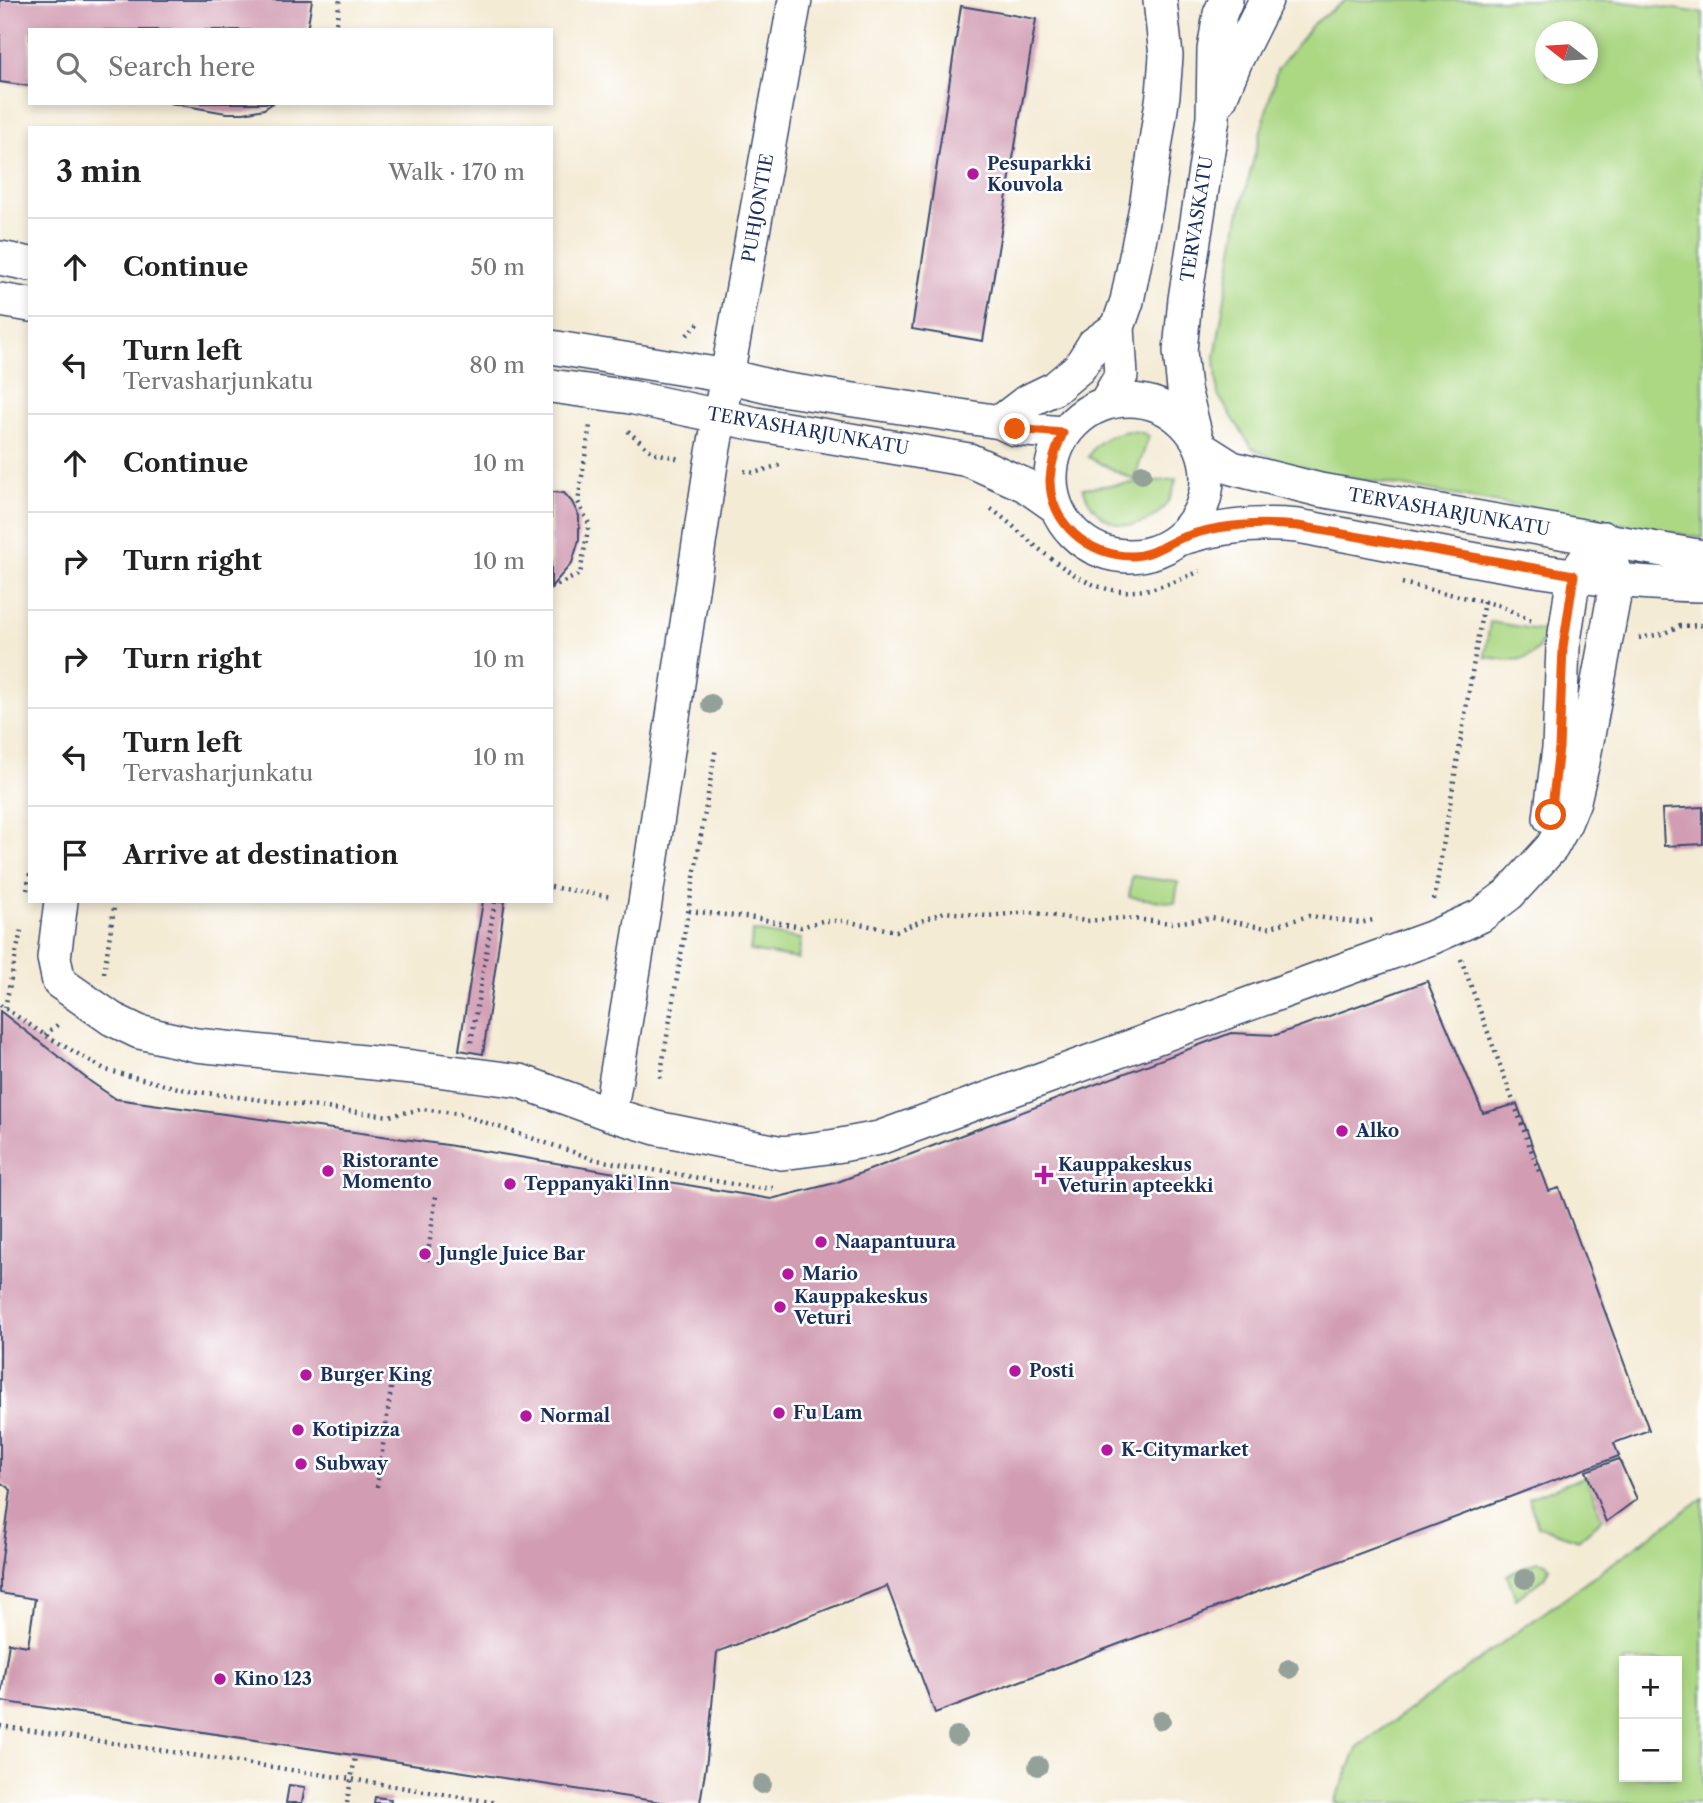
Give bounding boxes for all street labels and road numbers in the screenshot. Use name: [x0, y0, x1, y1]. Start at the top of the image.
street label: PUHJONTIE: [738, 152, 778, 264]
street label: TERVASKATU: [1176, 154, 1218, 284]
street label: TERVASHARJUNKATU: [705, 402, 911, 460]
street label: TERVASHARJUNKATU: [1346, 483, 1552, 541]

